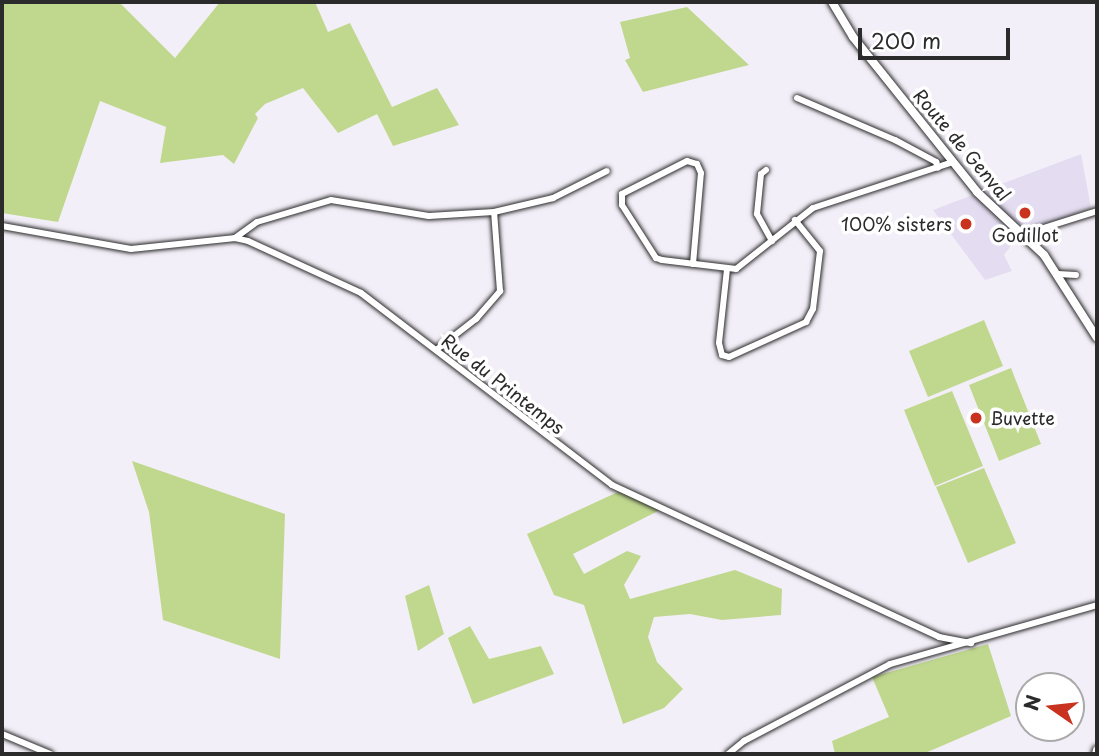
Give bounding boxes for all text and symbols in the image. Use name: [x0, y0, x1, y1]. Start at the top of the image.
scale bar: [861, 14, 1013, 58]
text: 200 m: [871, 24, 941, 56]
street label: Route de Genval: [908, 84, 1016, 206]
marker: Godillot: [1017, 205, 1033, 221]
place label: 100% sisters: [841, 213, 952, 235]
marker: 100% sisters: [958, 216, 974, 232]
place label: Godillot: [991, 224, 1059, 246]
street label: Rue du Printemps: [436, 329, 570, 439]
place label: Buvette: [990, 407, 1055, 429]
marker: Buvette: [968, 410, 984, 426]
north arrow: [1015, 672, 1085, 742]
text: N: [1016, 692, 1047, 713]

